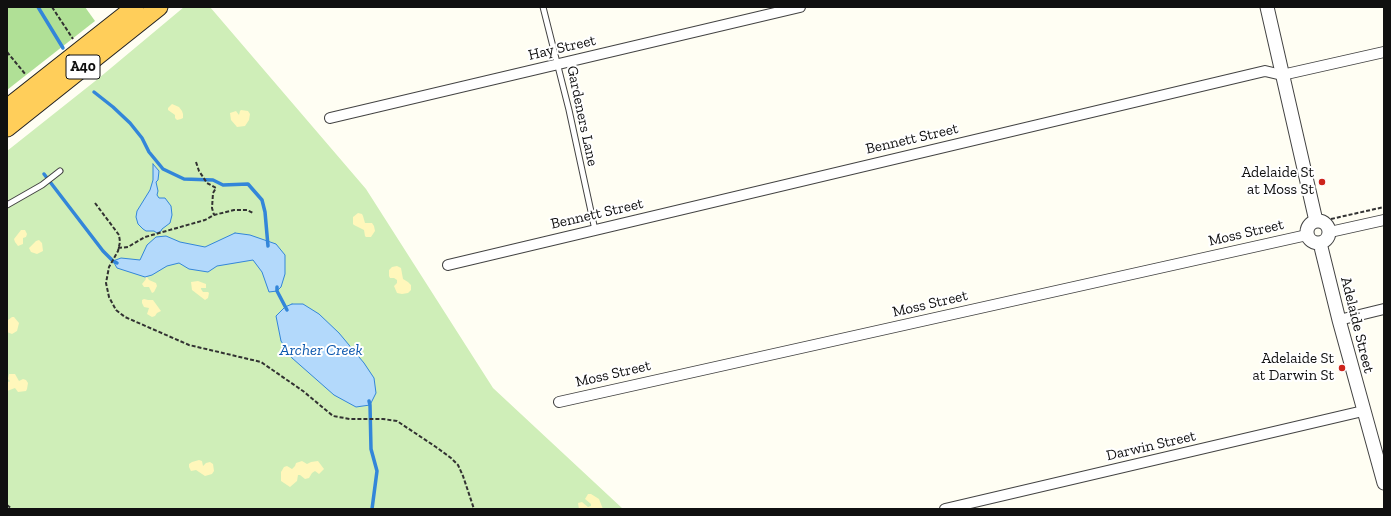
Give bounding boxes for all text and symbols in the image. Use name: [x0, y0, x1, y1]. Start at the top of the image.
street label: Hay Street: [527, 32, 597, 64]
road number: A40: [66, 55, 100, 79]
street label: Gardeners Lane: [563, 64, 601, 168]
street label: Bennett Street: [864, 120, 960, 158]
place label: Adelaide St at Moss St: [1241, 164, 1314, 199]
marker: Adelaide St at Moss St: [1317, 177, 1327, 187]
street label: Bennett Street: [549, 195, 645, 233]
street label: Moss Street: [1207, 216, 1285, 250]
street label: Adelaide Street: [1336, 275, 1378, 375]
street label: Moss Street: [891, 287, 969, 321]
water label: Archer Creek: [279, 340, 363, 360]
place label: Adelaide St at Darwin St: [1252, 350, 1334, 385]
street label: Moss Street: [574, 357, 652, 391]
marker: Adelaide St at Darwin St: [1337, 363, 1347, 373]
street label: Darwin Street: [1105, 427, 1197, 465]

